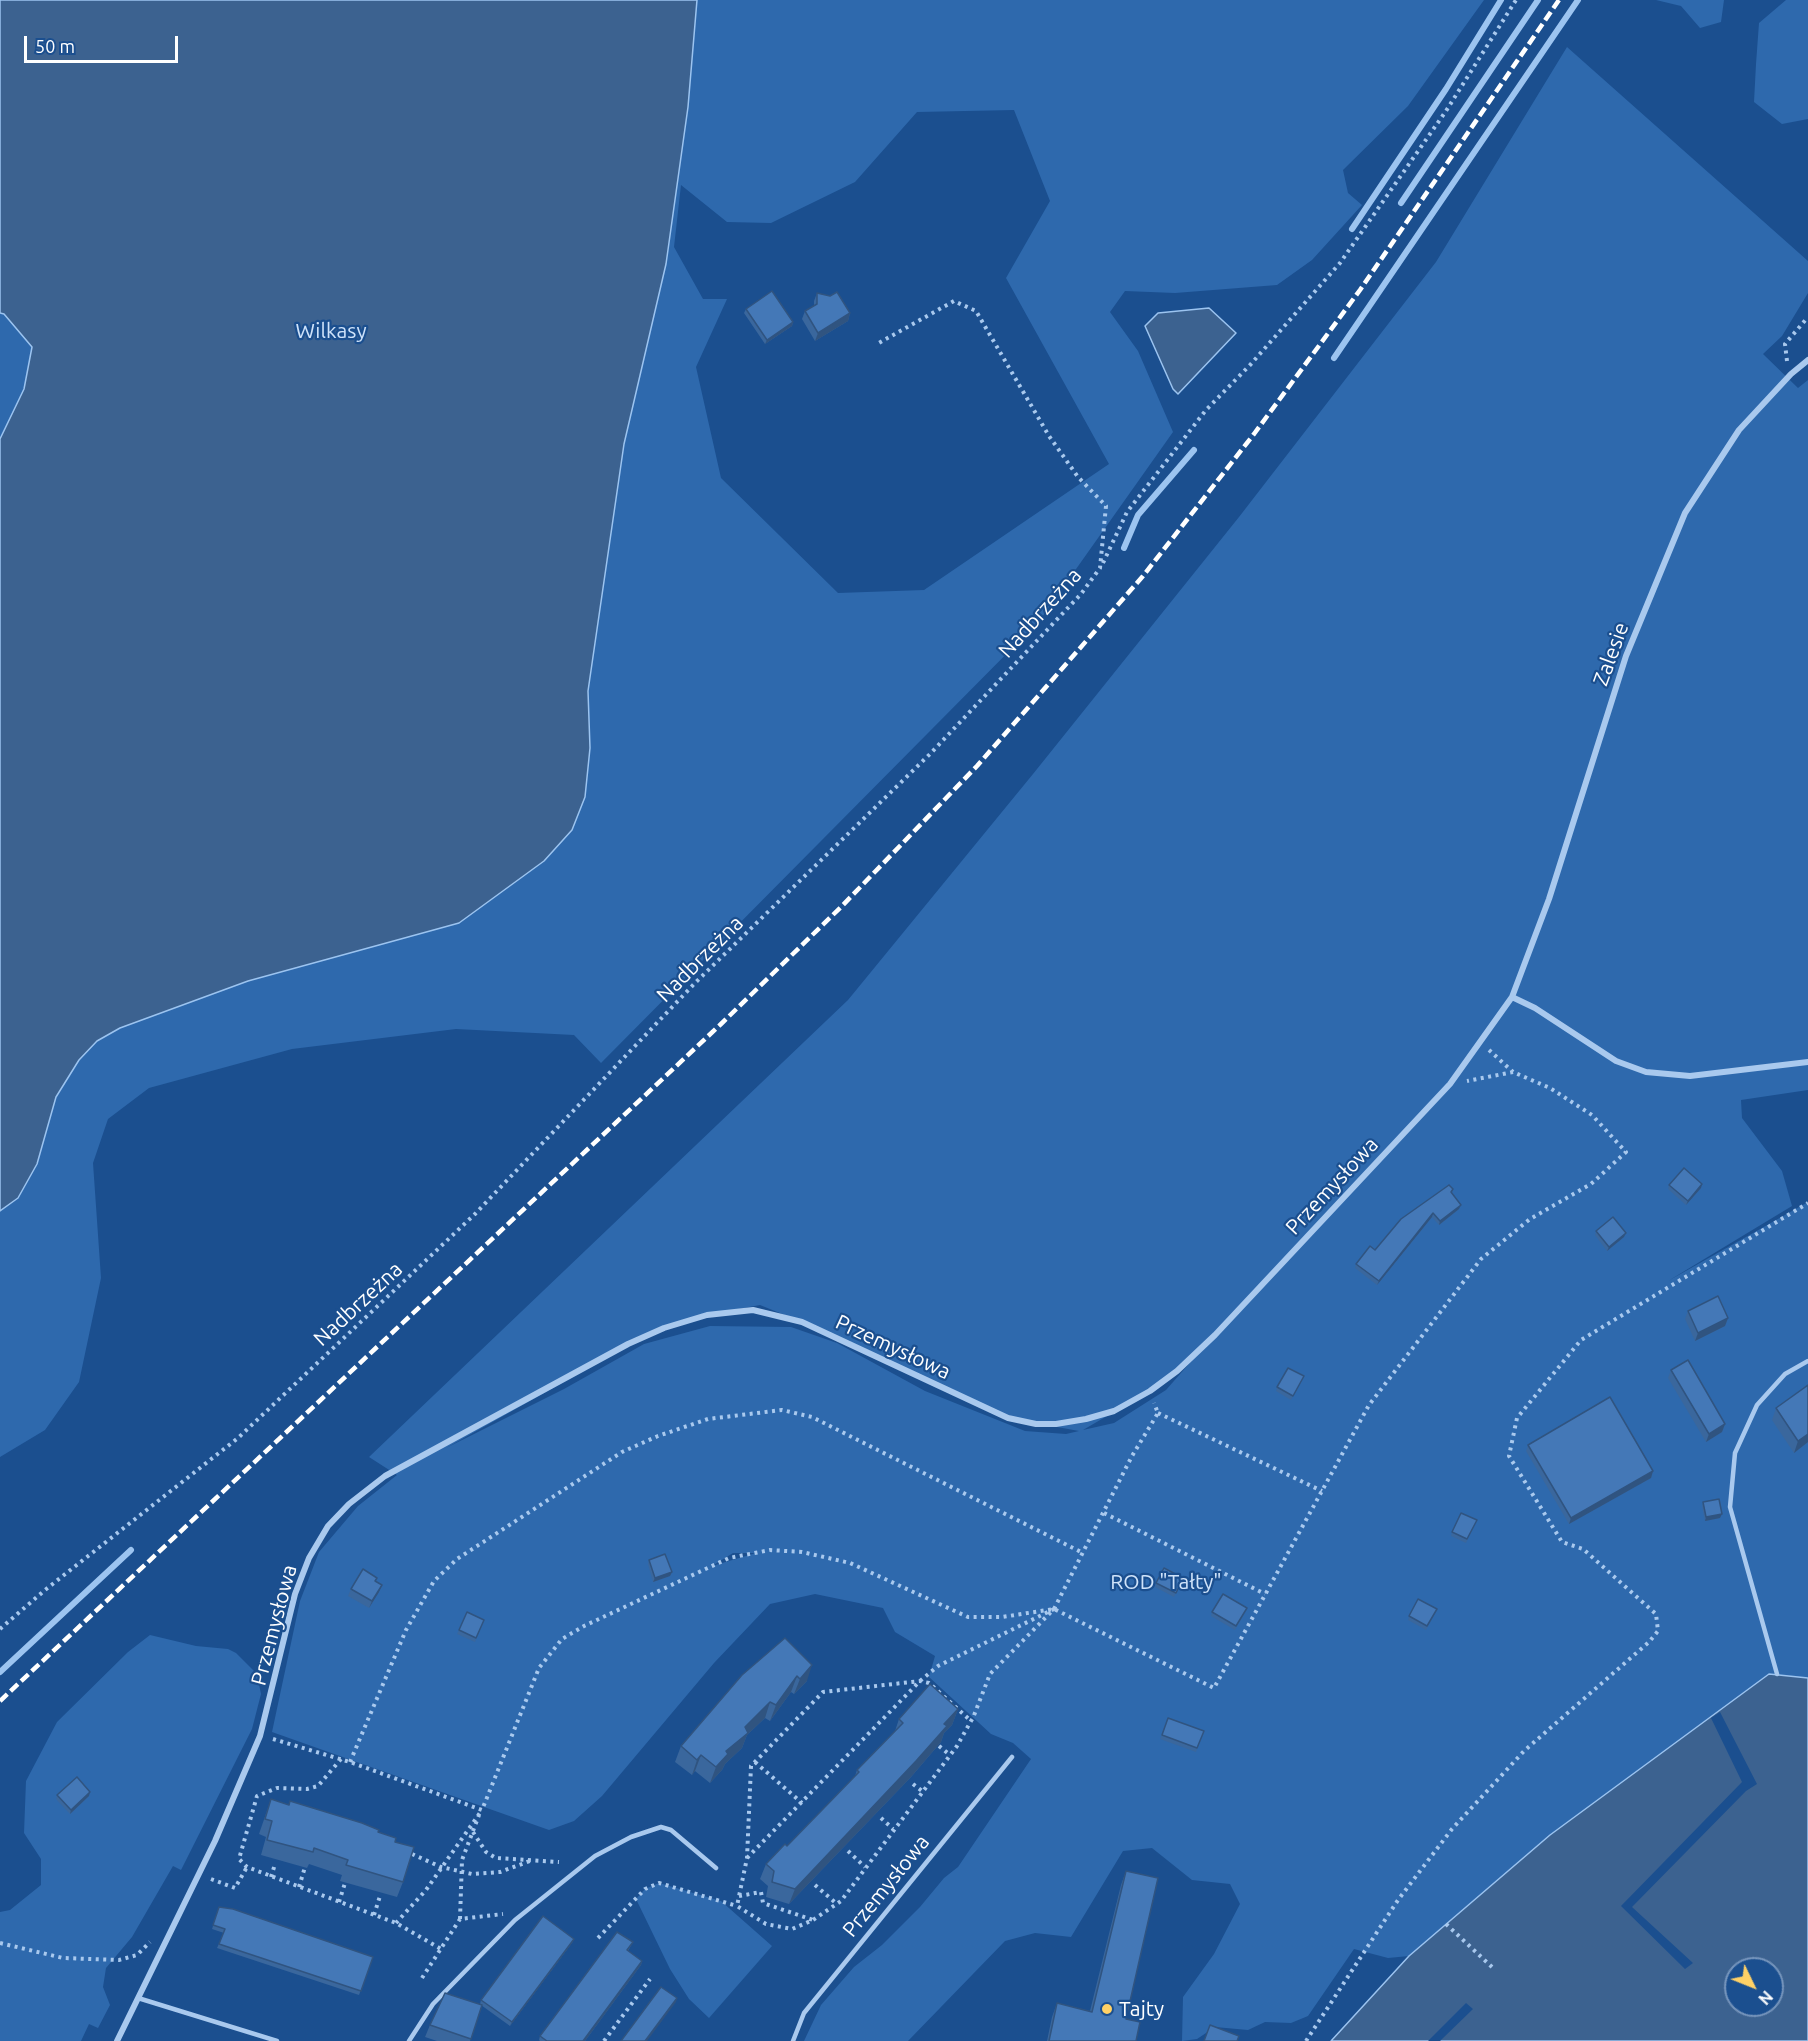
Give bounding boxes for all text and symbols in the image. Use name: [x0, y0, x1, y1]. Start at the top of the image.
scale bar: [27, 24, 182, 62]
text: 50 m: [35, 36, 75, 56]
park label: Wilkasy: [295, 318, 367, 344]
street label: Nadbrzeżna: [993, 563, 1087, 663]
street label: Zalesie: [1588, 619, 1634, 689]
street label: Nadbrzeżna: [652, 911, 748, 1007]
street label: Przemysłowa: [1281, 1132, 1383, 1240]
street label: Nadbrzeżna: [309, 1257, 407, 1351]
street label: Przemysłowa: [832, 1309, 954, 1385]
street label: Przemysłowa: [246, 1562, 302, 1688]
park label: ROD "Tałty": [1110, 1569, 1222, 1595]
street label: Przemysłowa: [837, 1830, 935, 1942]
north arrow: [1724, 1957, 1784, 2017]
text: N: [1755, 1987, 1776, 2008]
place label: Tajty: [1119, 1996, 1164, 2022]
marker: Tajty: [1100, 2002, 1114, 2016]

